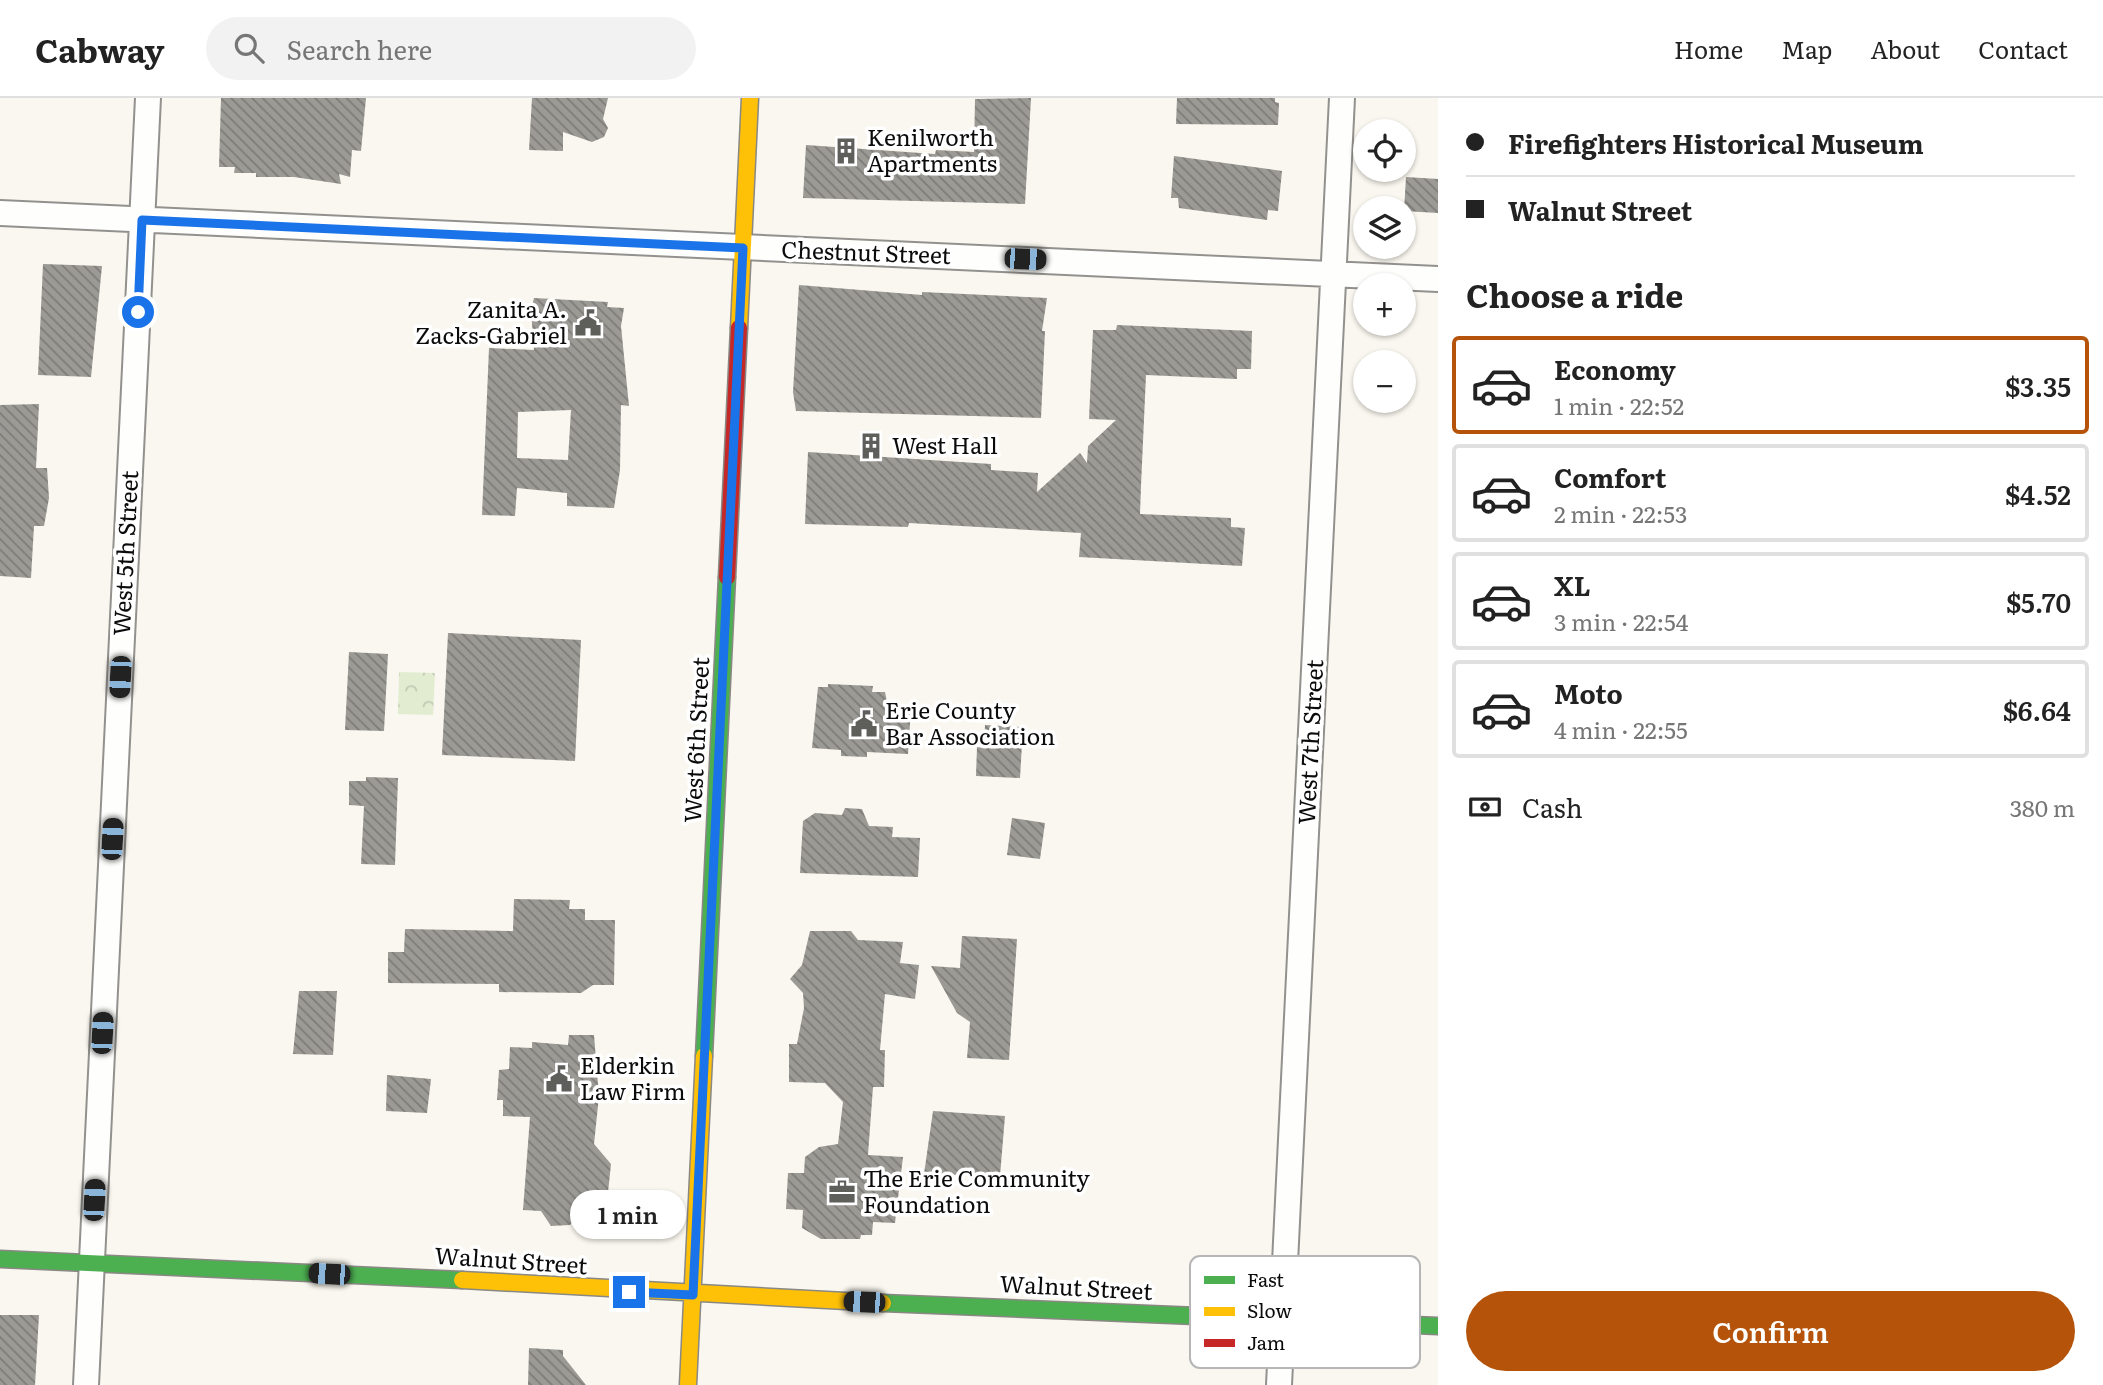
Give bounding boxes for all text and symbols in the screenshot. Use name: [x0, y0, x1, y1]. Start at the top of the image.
search box: [206, 17, 696, 80]
text: Cabway: [35, 24, 164, 73]
icon: search: [230, 29, 268, 67]
text: Search here: [286, 29, 432, 68]
text: Home: [1674, 31, 1743, 66]
text: Map: [1781, 31, 1832, 66]
text: About: [1870, 31, 1940, 66]
text: Contact: [1978, 31, 2068, 66]
place label: Kenilworth Apartments: [867, 119, 997, 179]
map controls: [1353, 119, 1416, 413]
button: locate: [1353, 119, 1416, 182]
text: Firefighters Historical Museum: [1508, 123, 1924, 162]
building icon: Kenilworth Apartments: [831, 136, 861, 166]
text: Walnut Street: [1508, 190, 1692, 229]
button: layers: [1353, 196, 1416, 259]
street label: Chestnut Street: [781, 231, 952, 271]
car: [1004, 248, 1047, 270]
text: Choose a ride: [1466, 270, 1683, 318]
button: +: [1353, 273, 1416, 336]
place label: Zanita A. Zacks-Gabriel: [415, 291, 567, 351]
route start: [122, 296, 154, 328]
public building icon: Zanita A. Zacks-Gabriel: [573, 308, 603, 338]
text: Economy: [1554, 349, 1676, 388]
button: −: [1353, 350, 1416, 413]
icon: car: [1470, 354, 1533, 417]
text: $3.35: [2005, 366, 2071, 405]
text: 1 min · 22:52: [1554, 388, 1684, 422]
place label: West Hall: [892, 427, 998, 461]
building icon: West Hall: [856, 431, 886, 461]
text: Comfort: [1554, 457, 1666, 496]
icon: car: [1470, 462, 1533, 525]
street label: West 5th Street: [103, 469, 145, 636]
text: $4.52: [2005, 474, 2071, 513]
text: 2 min · 22:53: [1554, 496, 1687, 530]
text: XL: [1554, 565, 1591, 604]
icon: car: [1470, 570, 1533, 633]
text: $5.70: [2006, 582, 2071, 621]
text: 3 min · 22:54: [1554, 604, 1688, 638]
car: [109, 655, 132, 699]
street label: West 6th Street: [674, 655, 716, 824]
street label: West 7th Street: [1288, 658, 1330, 825]
text: Moto: [1554, 673, 1623, 712]
icon: car: [1470, 678, 1533, 741]
text: $6.64: [2003, 690, 2071, 729]
place label: Erie County Bar Association: [885, 692, 1055, 752]
public building icon: Erie County Bar Association: [849, 709, 879, 739]
text: 4 min · 22:55: [1554, 712, 1688, 746]
text: Cash: [1522, 787, 1583, 826]
icon: cash: [1466, 788, 1504, 826]
text: 380 m: [2010, 790, 2075, 824]
car: [101, 817, 124, 861]
car: [91, 1011, 114, 1055]
place label: Elderkin Law Firm: [580, 1047, 685, 1107]
public building icon: Elderkin Law Firm: [544, 1064, 574, 1094]
place label: The Erie Community Foundation: [863, 1160, 1091, 1220]
office icon: The Erie Community Foundation: [827, 1177, 857, 1207]
car: [83, 1178, 106, 1222]
callout: 1 min: [571, 1190, 687, 1240]
text: 1 min: [598, 1197, 658, 1231]
street label: Walnut Street: [434, 1237, 589, 1281]
legend: [1190, 1256, 1420, 1368]
car: [308, 1262, 351, 1286]
street label: Walnut Street: [999, 1265, 1154, 1307]
text: Fast: [1247, 1265, 1284, 1293]
route end: [613, 1276, 645, 1308]
car: [843, 1291, 886, 1313]
button: Confirm: [1466, 1291, 2075, 1371]
text: Slow: [1247, 1296, 1292, 1324]
text: Jam: [1247, 1328, 1285, 1356]

